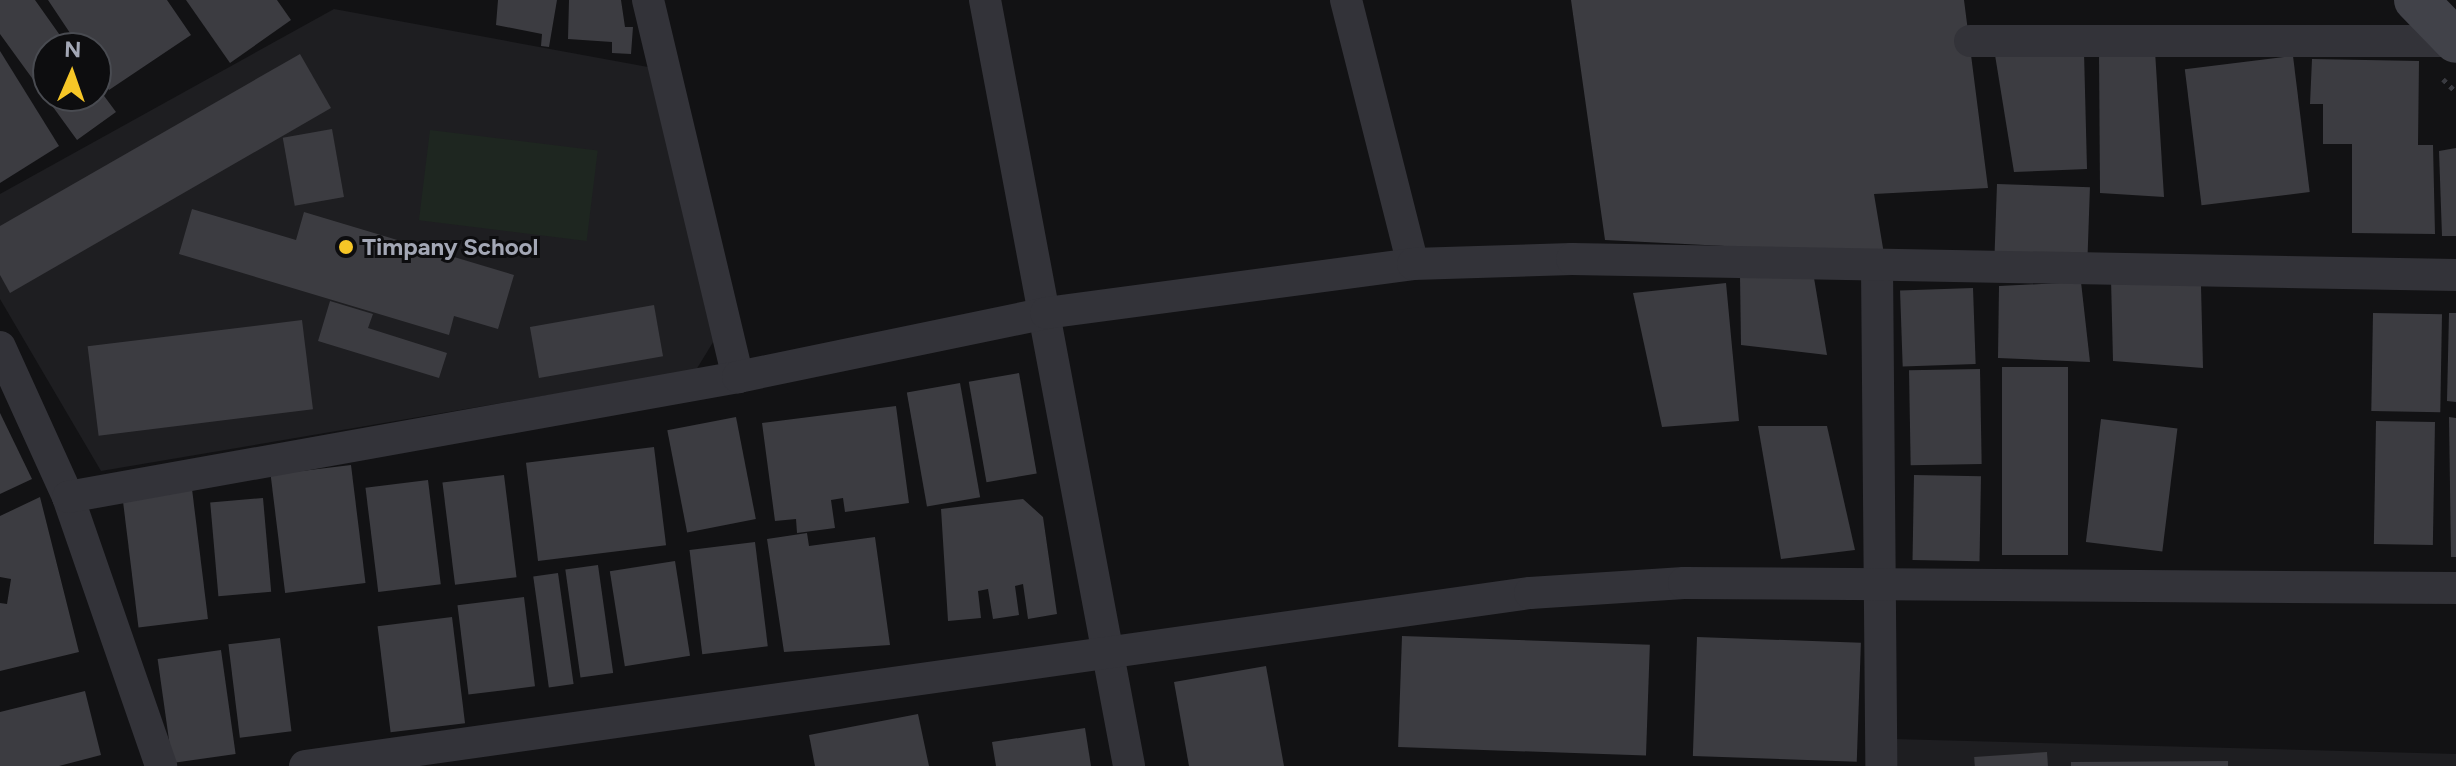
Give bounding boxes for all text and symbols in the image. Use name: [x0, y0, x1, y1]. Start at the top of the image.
north arrow: [32, 32, 112, 112]
text: N: [64, 36, 82, 63]
place label: Timpany School: [362, 233, 538, 261]
marker: Timpany School: [337, 238, 355, 256]

